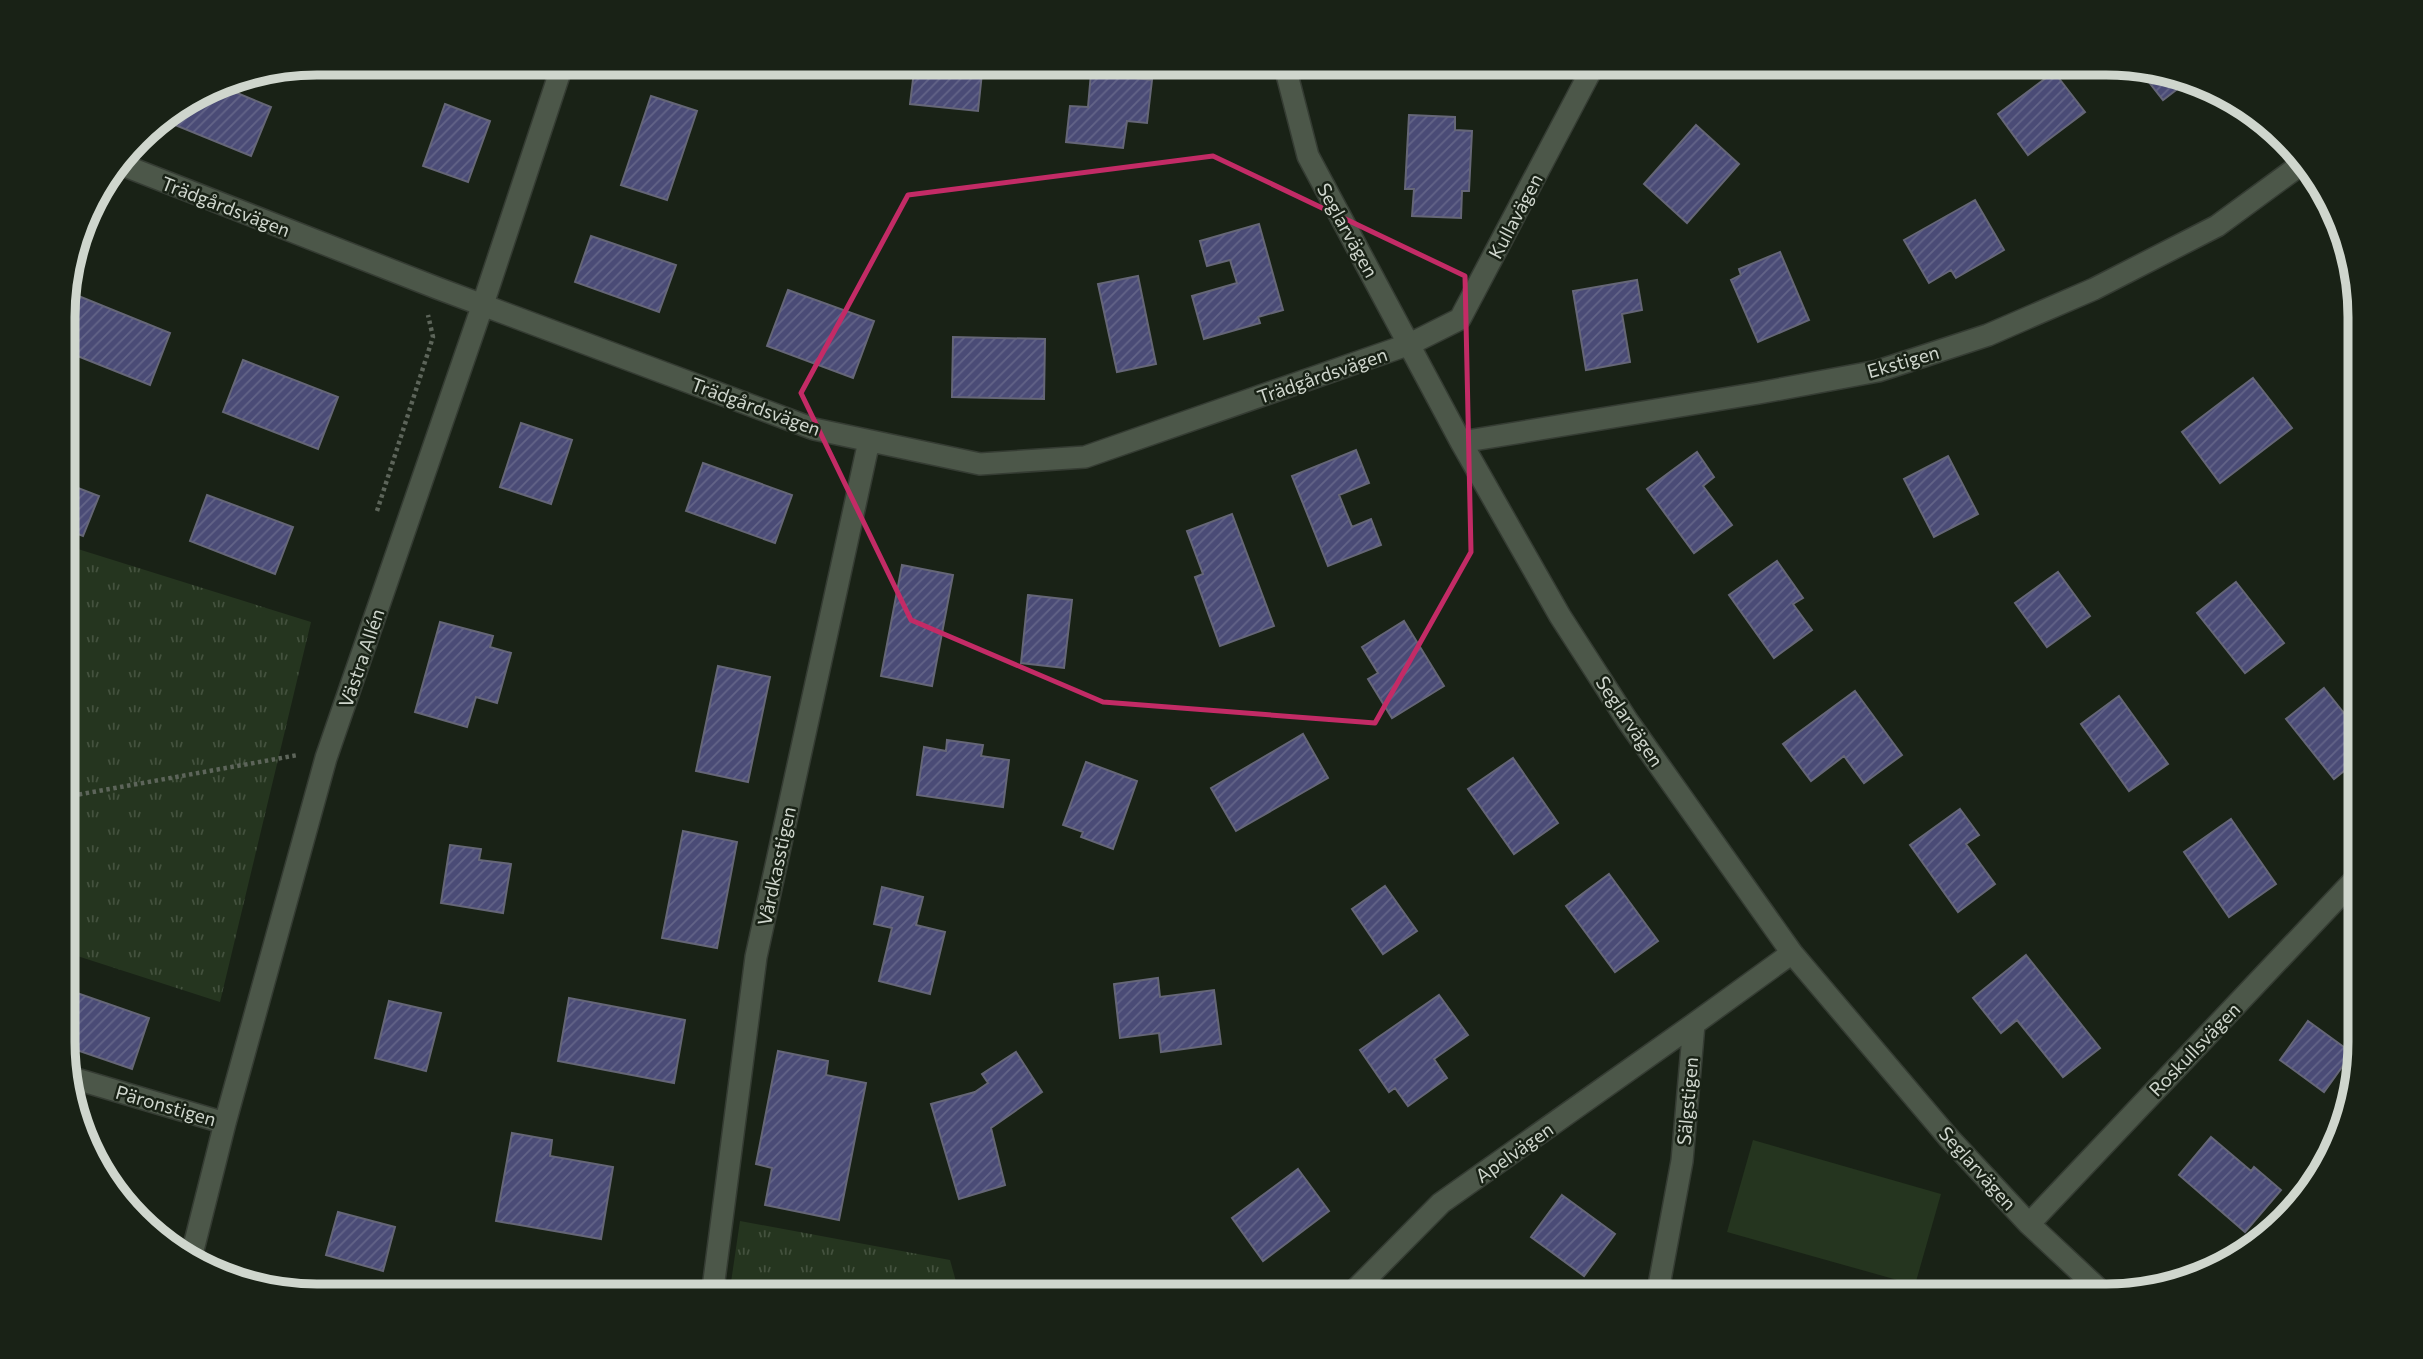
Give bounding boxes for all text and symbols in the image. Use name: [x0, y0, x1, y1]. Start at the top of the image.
street label: Kullavägen: [1483, 170, 1547, 262]
street label: Trädgårdsvägen: [158, 171, 294, 241]
street label: Seglarvägen: [1313, 179, 1383, 281]
street label: Ekstigen: [1864, 340, 1942, 382]
street label: Trädgårdsvägen: [1254, 342, 1390, 408]
street label: Trädgårdsvägen: [688, 372, 824, 440]
street label: Västra Allén: [333, 606, 389, 710]
street label: Seglarvägen: [1591, 671, 1669, 771]
street label: Vårdkasstigen: [752, 804, 800, 928]
street label: Roskullsvägen: [2144, 997, 2244, 1101]
street label: Sälgstigen: [1672, 1056, 1702, 1146]
street label: Päronstigen: [113, 1080, 219, 1130]
street label: Apelvägen: [1471, 1117, 1557, 1187]
street label: Seglarvägen: [1935, 1122, 2021, 1214]

